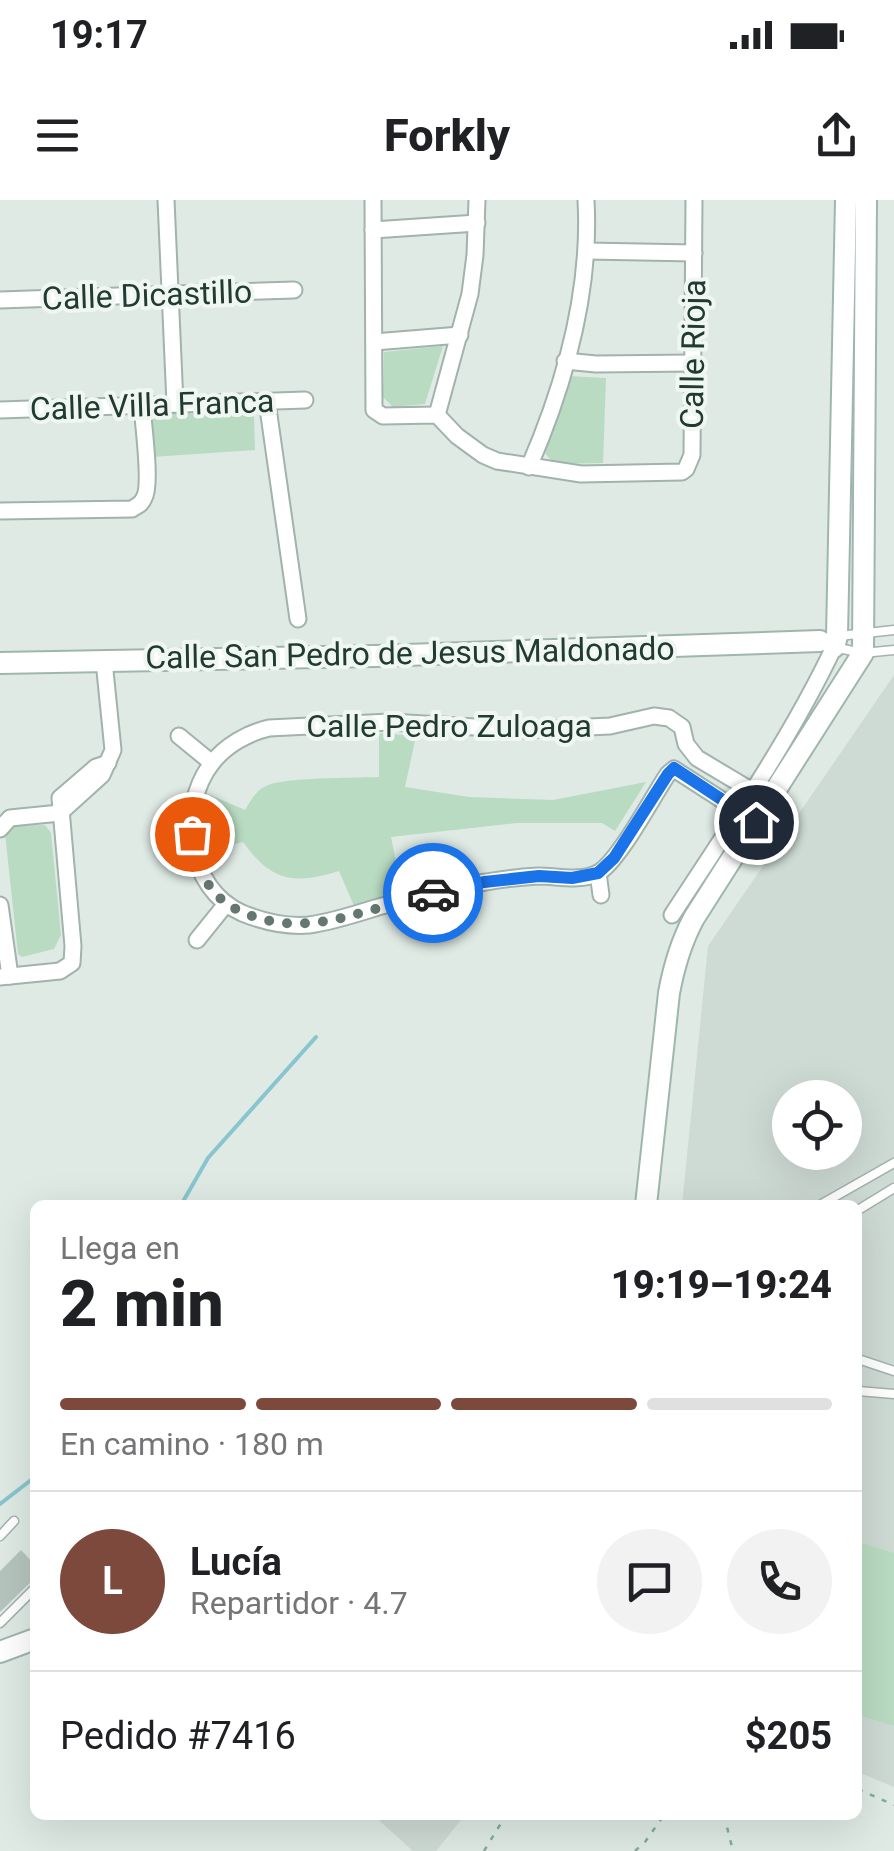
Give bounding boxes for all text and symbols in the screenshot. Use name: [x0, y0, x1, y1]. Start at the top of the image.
text: 19:17: [50, 13, 148, 57]
icon: menu: [30, 108, 85, 163]
icon: share: [809, 108, 864, 163]
text: Forkly: [384, 109, 510, 162]
street label: Calle Dicastillo: [41, 272, 253, 318]
street label: Calle Rioja: [673, 279, 713, 429]
street label: Calle Villa Franca: [29, 382, 275, 428]
street label: Calle San Pedro de Jesus Maldonado: [145, 629, 675, 677]
street label: Calle Pedro Zuloaga: [306, 707, 592, 745]
pin: [714, 780, 799, 865]
pin: [150, 792, 235, 877]
icon: home: [729, 795, 784, 850]
icon: bag: [165, 807, 220, 862]
courier: [383, 843, 483, 943]
icon: car: [406, 866, 461, 921]
map controls: [772, 1080, 862, 1170]
button: locate: [772, 1080, 862, 1170]
text: Llega en: [60, 1229, 180, 1267]
text: 19:19–19:24: [611, 1263, 832, 1307]
text: 2 min: [60, 1266, 224, 1342]
text: En camino · 180 m: [60, 1425, 324, 1463]
button: chat: [597, 1529, 702, 1634]
button: phone: [727, 1529, 832, 1634]
text: Lucía: [190, 1540, 282, 1584]
text: L: [102, 1559, 123, 1603]
text: Repartidor · 4.7: [190, 1584, 408, 1622]
text: Pedido #7416: [60, 1714, 296, 1758]
text: $205: [745, 1714, 832, 1758]

